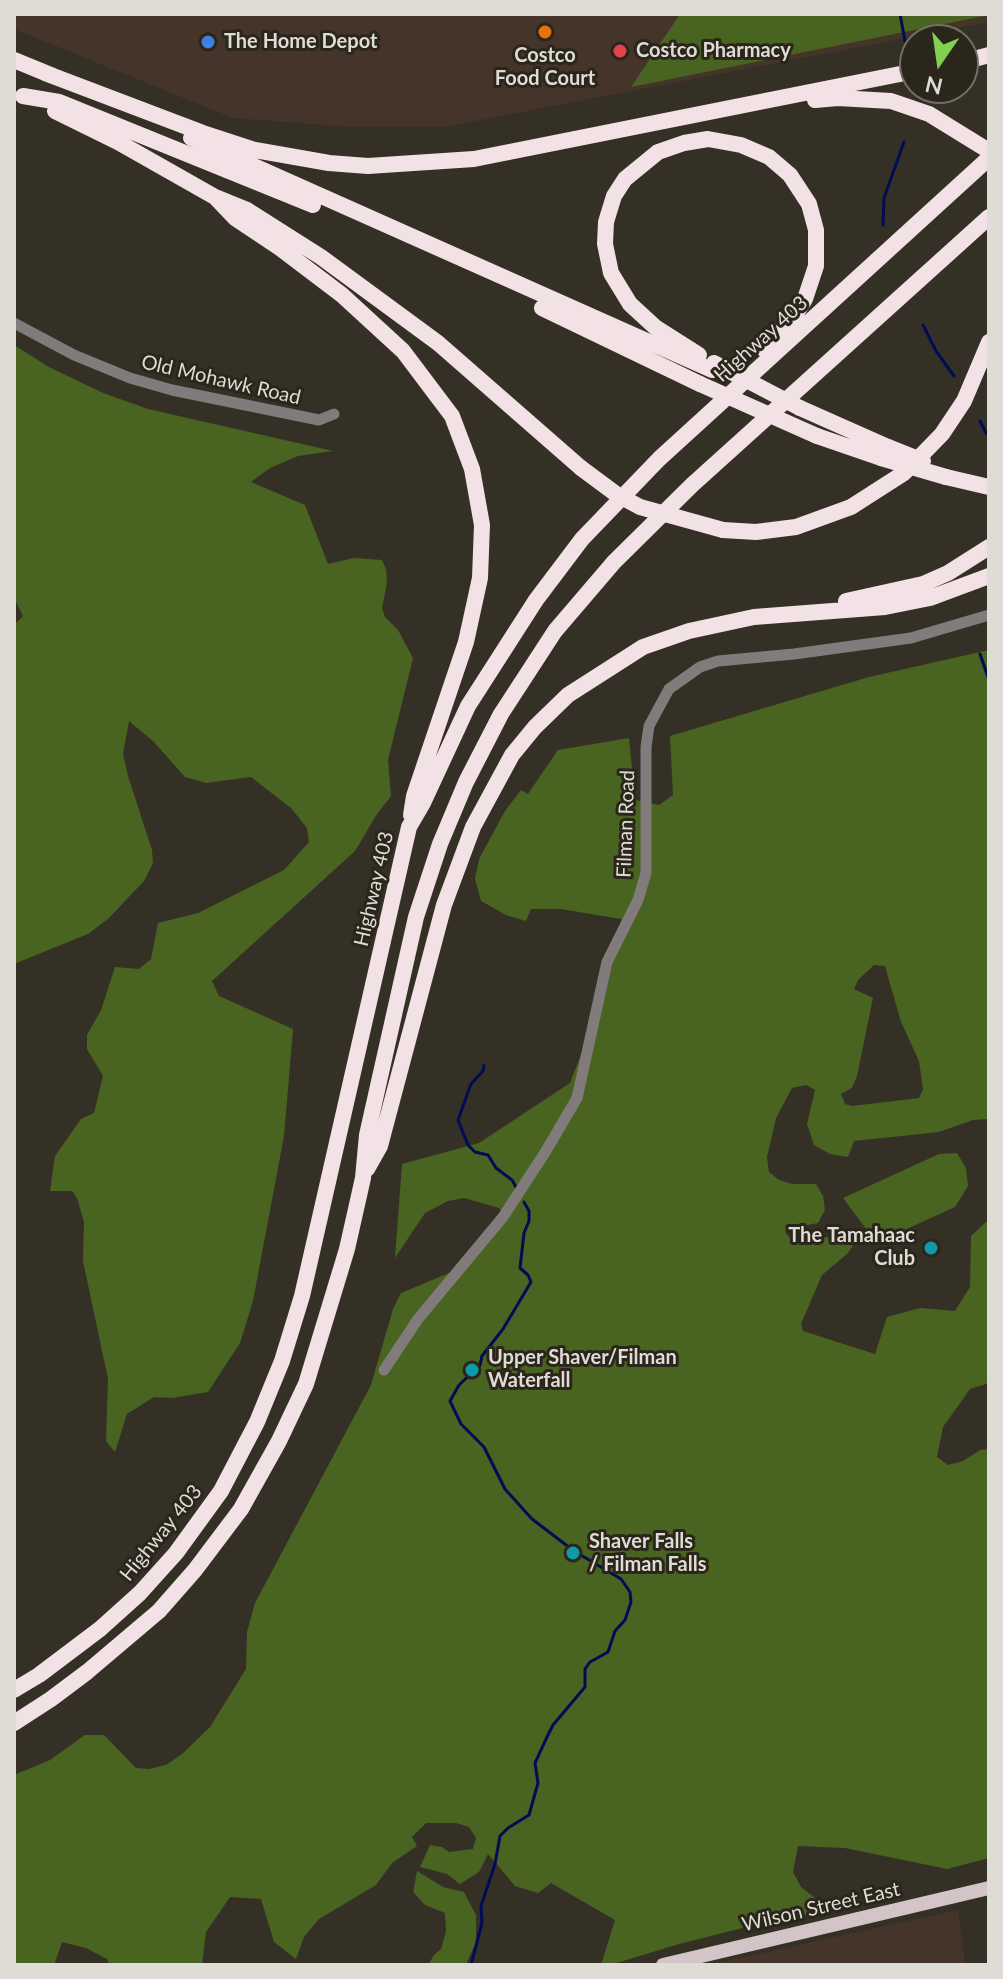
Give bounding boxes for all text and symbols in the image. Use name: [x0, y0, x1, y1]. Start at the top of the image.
marker: Costco Food Court: [536, 23, 554, 41]
north arrow: [899, 24, 979, 104]
place label: The Home Depot: [224, 30, 377, 54]
marker: The Home Depot: [199, 33, 217, 51]
place label: Costco Pharmacy: [636, 39, 791, 63]
marker: Costco Pharmacy: [611, 42, 629, 60]
place label: Costco Food Court: [495, 44, 595, 91]
text: N: [923, 71, 945, 101]
street label: Highway 403: [710, 291, 812, 387]
street label: Old Mohawk Road: [139, 350, 303, 410]
street label: Filman Road: [612, 770, 640, 878]
street label: Highway 403: [349, 829, 399, 949]
place label: The Tamahaac Club: [788, 1224, 915, 1271]
marker: The Tamahaac Club: [922, 1239, 940, 1257]
place label: Upper Shaver/Filman Waterfall: [488, 1346, 677, 1393]
marker: Upper Shaver/Filman Waterfall: [463, 1361, 481, 1379]
street label: Highway 403: [115, 1480, 207, 1586]
place label: Shaver Falls / Filman Falls: [589, 1530, 706, 1577]
marker: Shaver Falls / Filman Falls: [564, 1544, 582, 1562]
street label: Wilson Street East: [740, 1877, 902, 1937]

